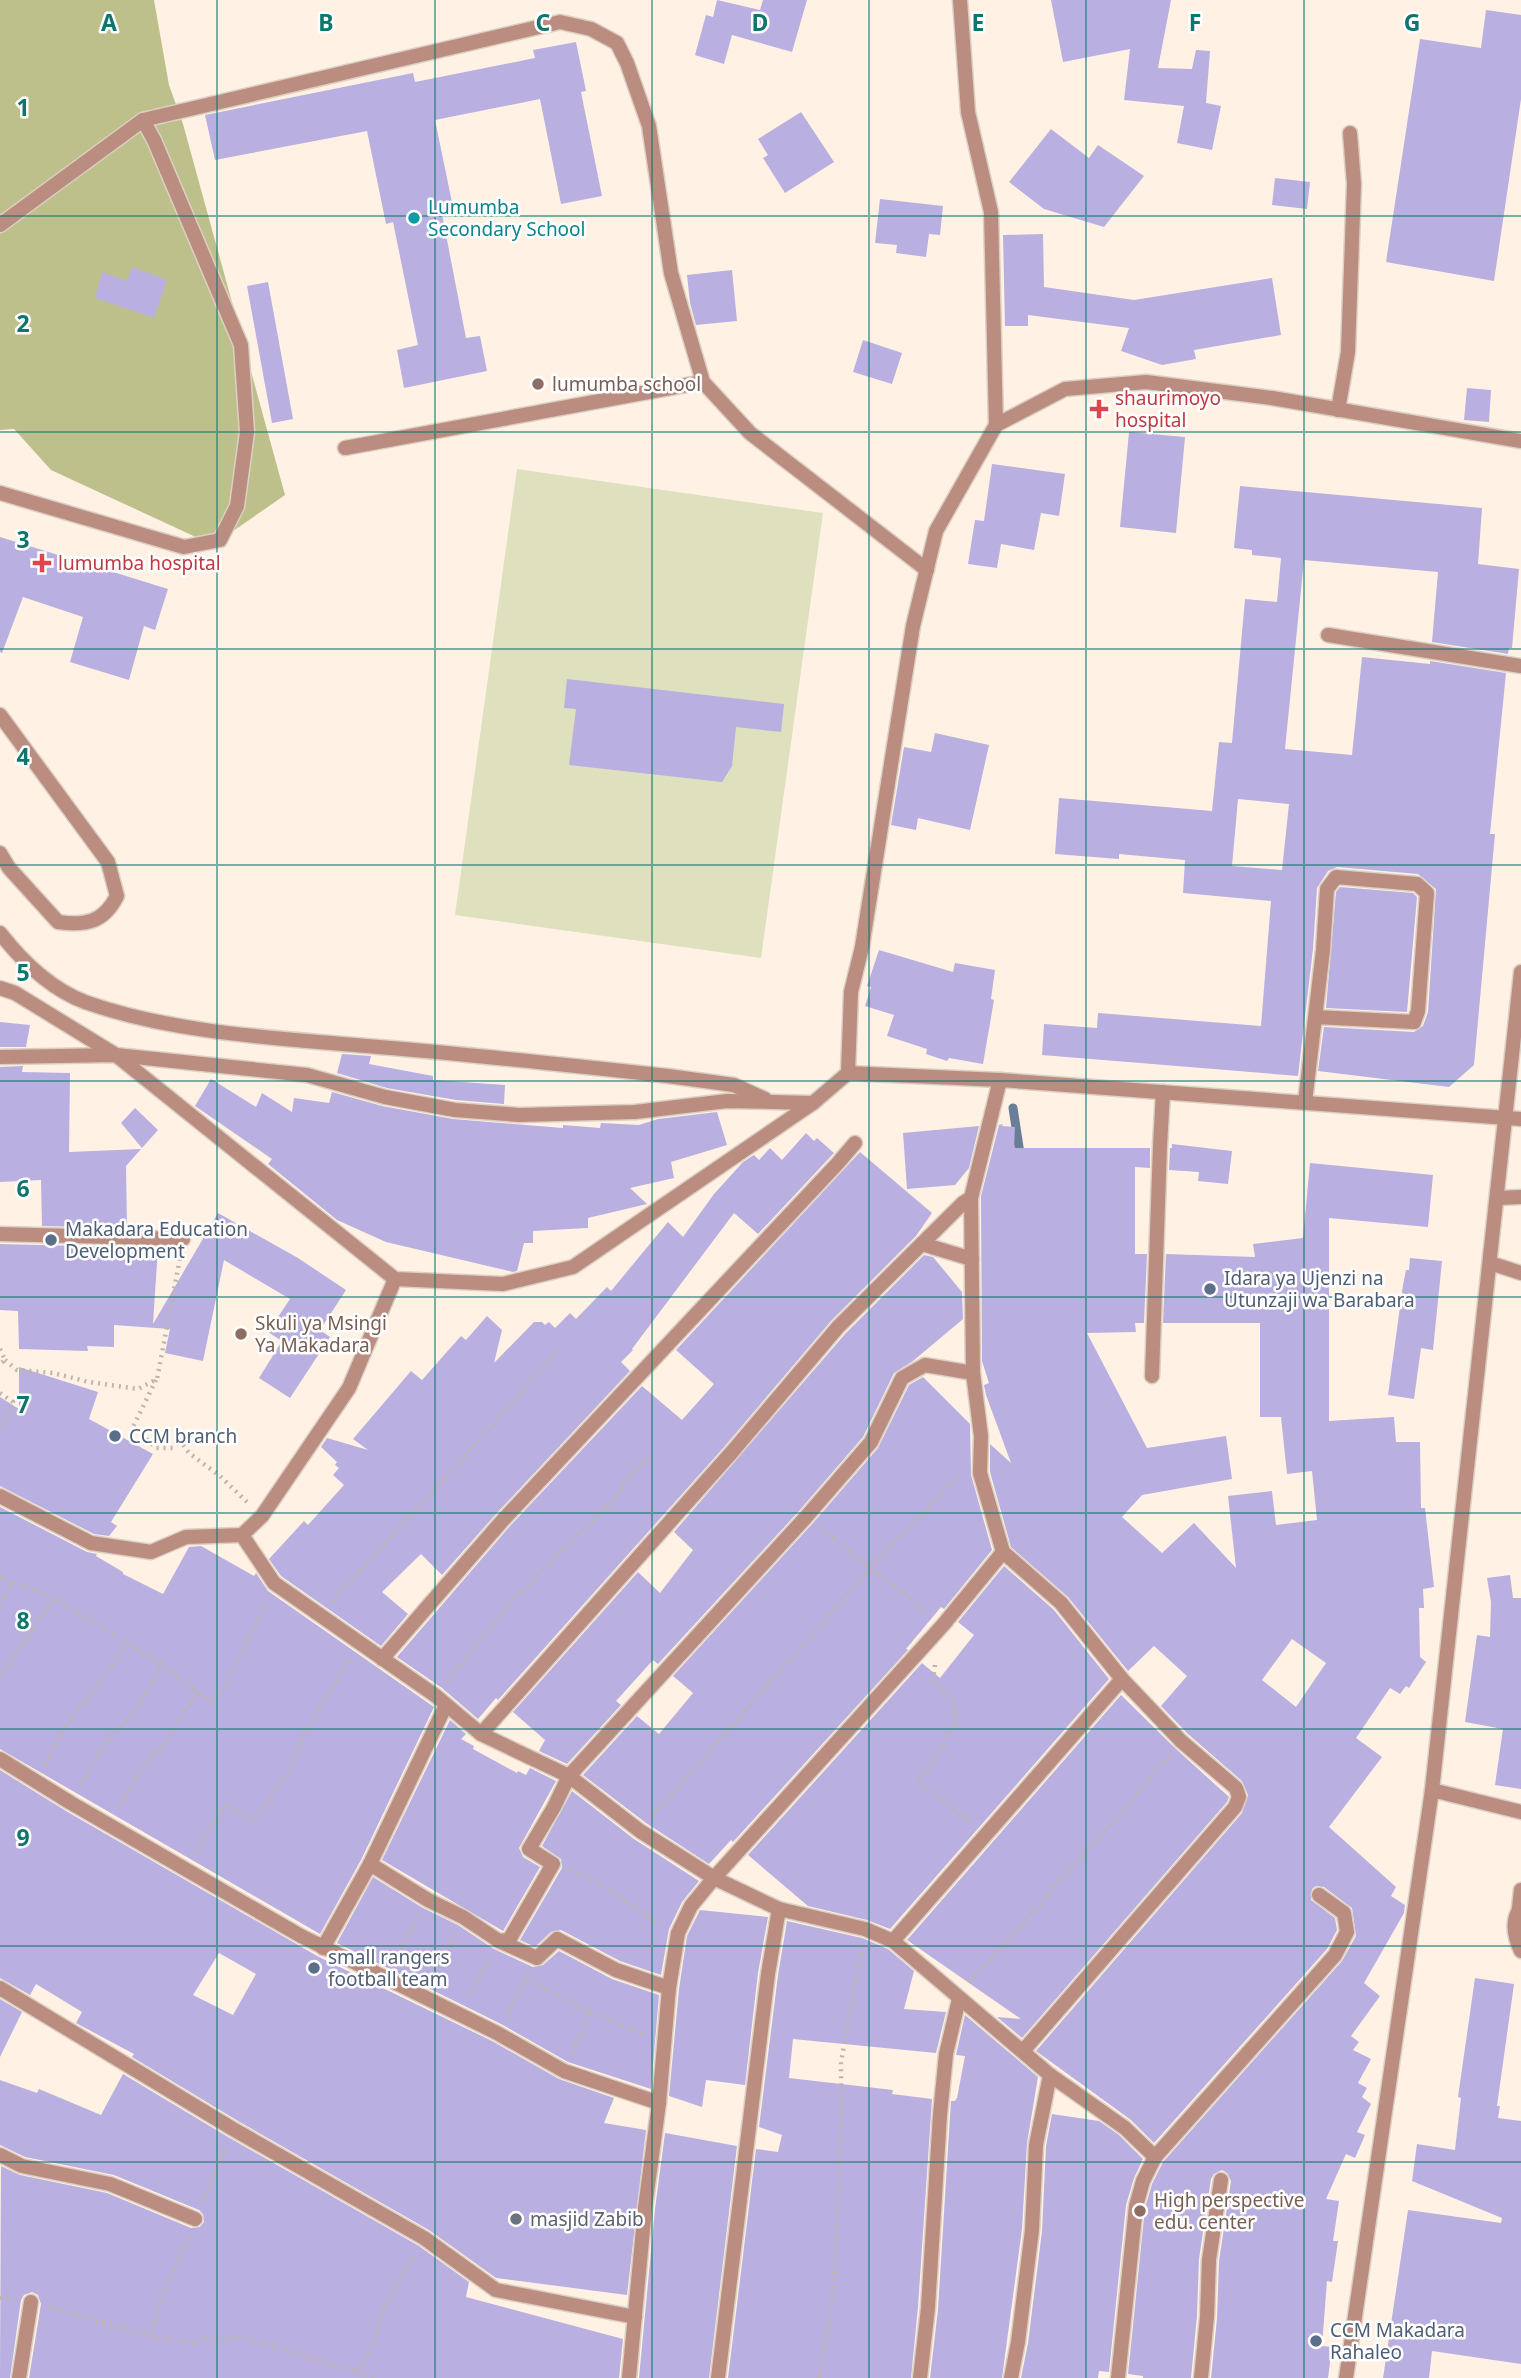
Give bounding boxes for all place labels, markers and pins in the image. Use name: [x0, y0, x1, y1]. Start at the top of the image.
place label: Lumumba Secondary School: [428, 194, 586, 242]
marker: Lumumba Secondary School: [406, 210, 422, 226]
place label: lumumba school: [552, 371, 701, 397]
marker: lumumba school: [530, 376, 546, 392]
place label: shaurimoyo hospital: [1115, 385, 1221, 433]
marker: shaurimoyo hospital: [1089, 399, 1109, 419]
place label: lumumba hospital: [58, 550, 221, 576]
marker: lumumba hospital: [32, 553, 52, 573]
place label: Makadara Education Development: [65, 1216, 248, 1264]
marker: Makadara Education Development: [43, 1232, 59, 1248]
place label: Idara ya Ujenzi na Utunzaji wa Barabara: [1224, 1265, 1415, 1313]
marker: Idara ya Ujenzi na Utunzaji wa Barabara: [1202, 1281, 1218, 1297]
place label: Skuli ya Msingi Ya Makadara: [255, 1310, 387, 1358]
marker: Skuli ya Msingi Ya Makadara: [233, 1326, 249, 1342]
place label: CCM branch: [129, 1423, 237, 1449]
marker: CCM branch: [107, 1428, 123, 1444]
place label: small rangers football team: [328, 1944, 450, 1992]
marker: small rangers football team: [306, 1960, 322, 1976]
place label: High perspective edu. center: [1154, 2187, 1304, 2235]
marker: High perspective edu. center: [1132, 2203, 1148, 2219]
place label: masjid Zabib: [530, 2206, 644, 2232]
marker: masjid Zabib: [508, 2211, 524, 2227]
place label: CCM Makadara Rahaleo: [1330, 2317, 1465, 2365]
marker: CCM Makadara Rahaleo: [1308, 2333, 1324, 2349]

